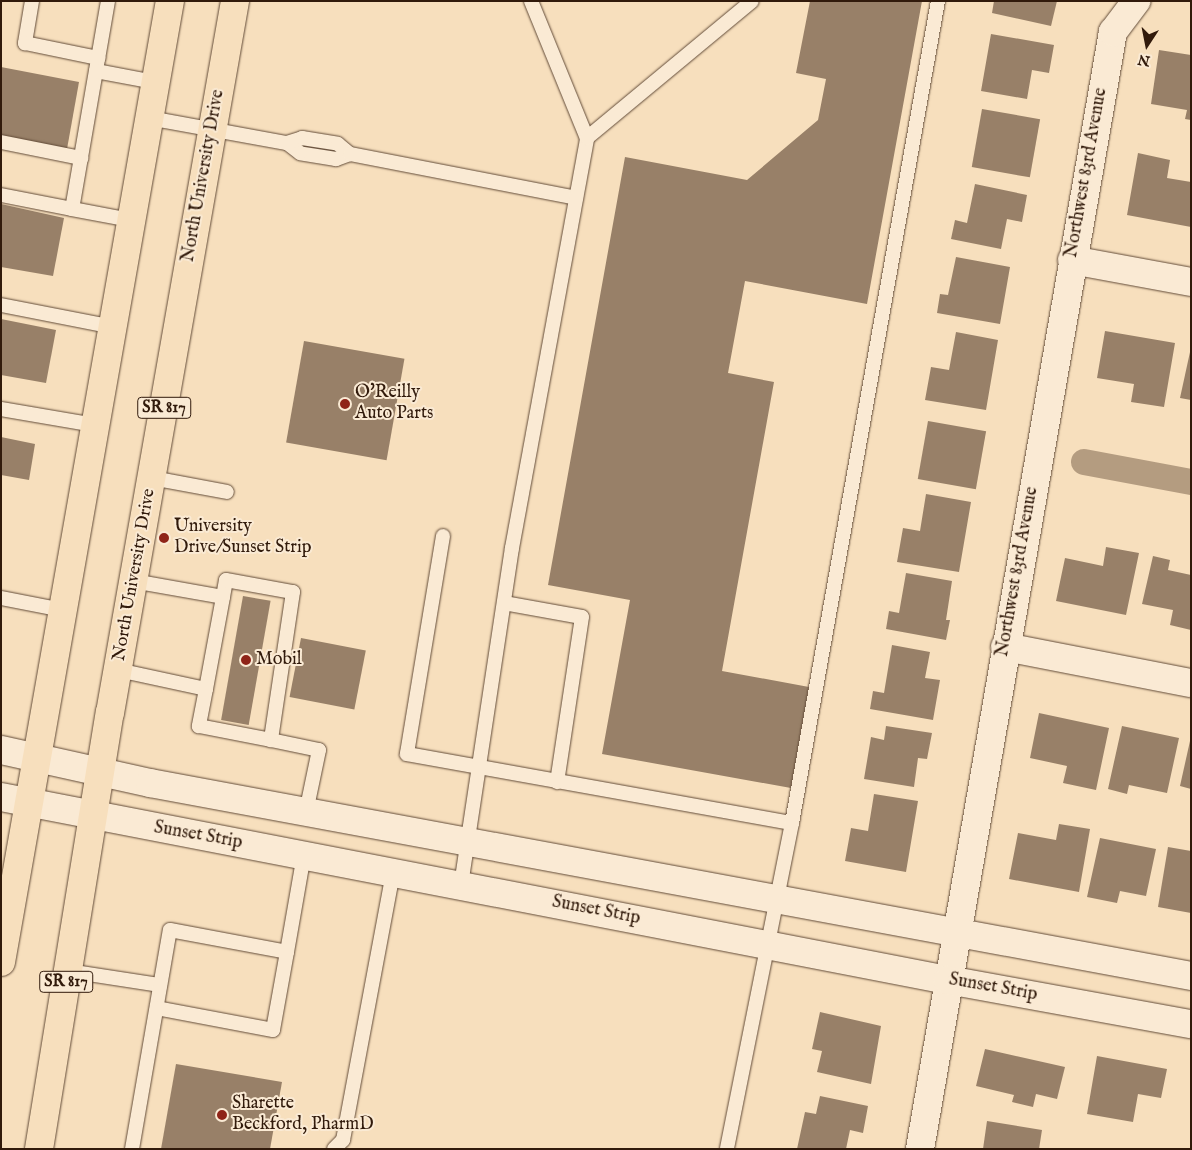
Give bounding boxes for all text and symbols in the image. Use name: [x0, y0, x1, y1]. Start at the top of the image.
north arrow: [1122, 20, 1172, 70]
text: N: [1136, 50, 1152, 70]
street label: Northwest 83rd Avenue: [1061, 86, 1113, 260]
street label: North University Drive: [178, 88, 230, 264]
place label: O'Reilly Auto Parts: [355, 383, 433, 426]
road number: SR 817: [136, 394, 192, 422]
marker: O'Reilly Auto Parts: [339, 398, 351, 410]
street label: Northwest 83rd Avenue: [992, 485, 1044, 659]
street label: North University Drive: [109, 487, 161, 663]
place label: University Drive/Sunset Strip: [174, 517, 311, 560]
marker: University Drive/Sunset Strip: [158, 532, 170, 544]
place label: Mobil: [256, 649, 302, 671]
marker: Mobil: [240, 654, 252, 666]
street label: Sunset Strip: [152, 818, 244, 854]
street label: Sunset Strip: [550, 892, 642, 930]
road number: SR 817: [38, 969, 94, 996]
street label: Sunset Strip: [947, 970, 1039, 1006]
place label: Sharette Beckford, PharmD: [232, 1094, 374, 1136]
marker: Sharette Beckford, PharmD: [216, 1109, 228, 1121]

